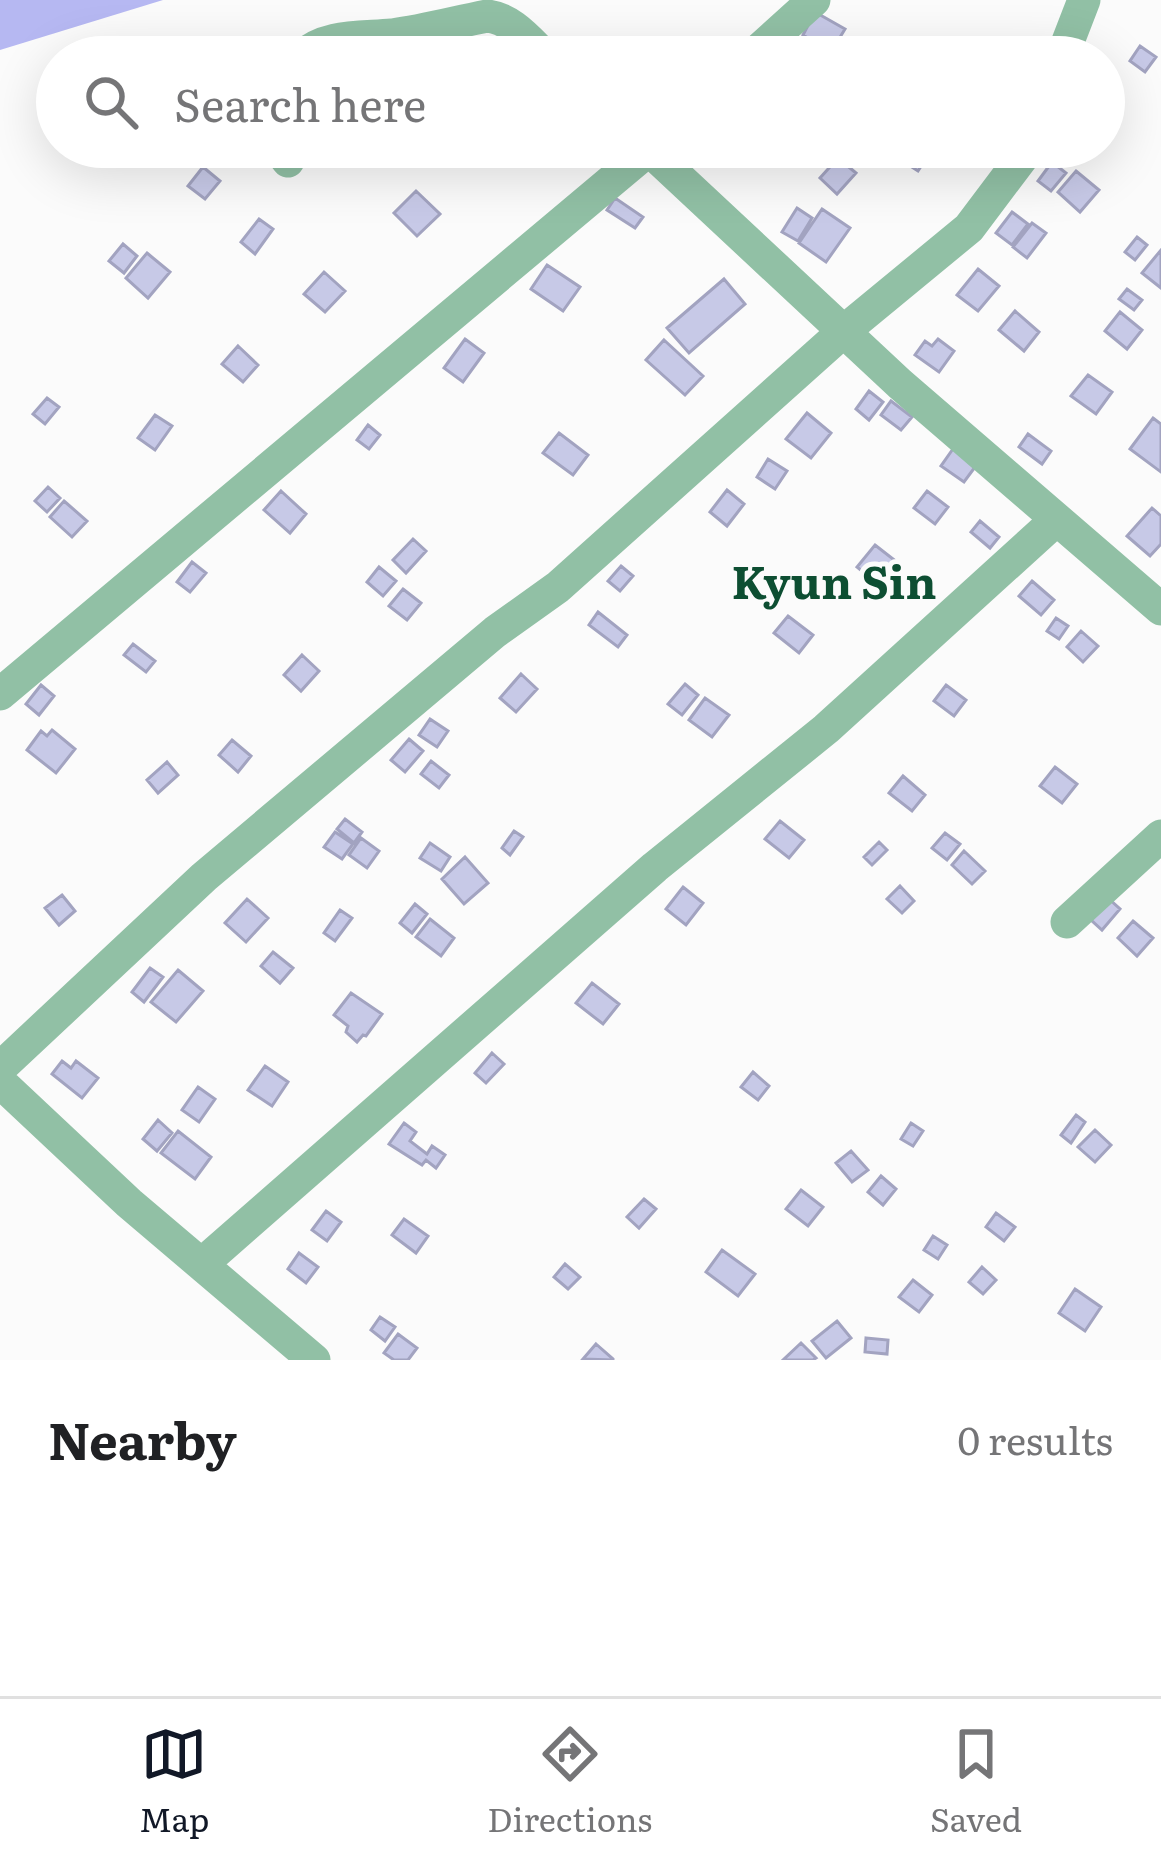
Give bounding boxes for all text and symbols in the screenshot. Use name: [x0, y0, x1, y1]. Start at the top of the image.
search box: [36, 36, 1125, 168]
icon: search: [78, 69, 144, 135]
text: Search here: [174, 69, 426, 136]
district label: Kyun Sin: [731, 546, 937, 613]
text: Nearby: [48, 1400, 237, 1476]
text: 0 results: [958, 1409, 1113, 1467]
tab: Map: [139, 1721, 209, 1842]
tab: Directions: [487, 1721, 652, 1842]
tab: Saved: [930, 1721, 1022, 1842]

